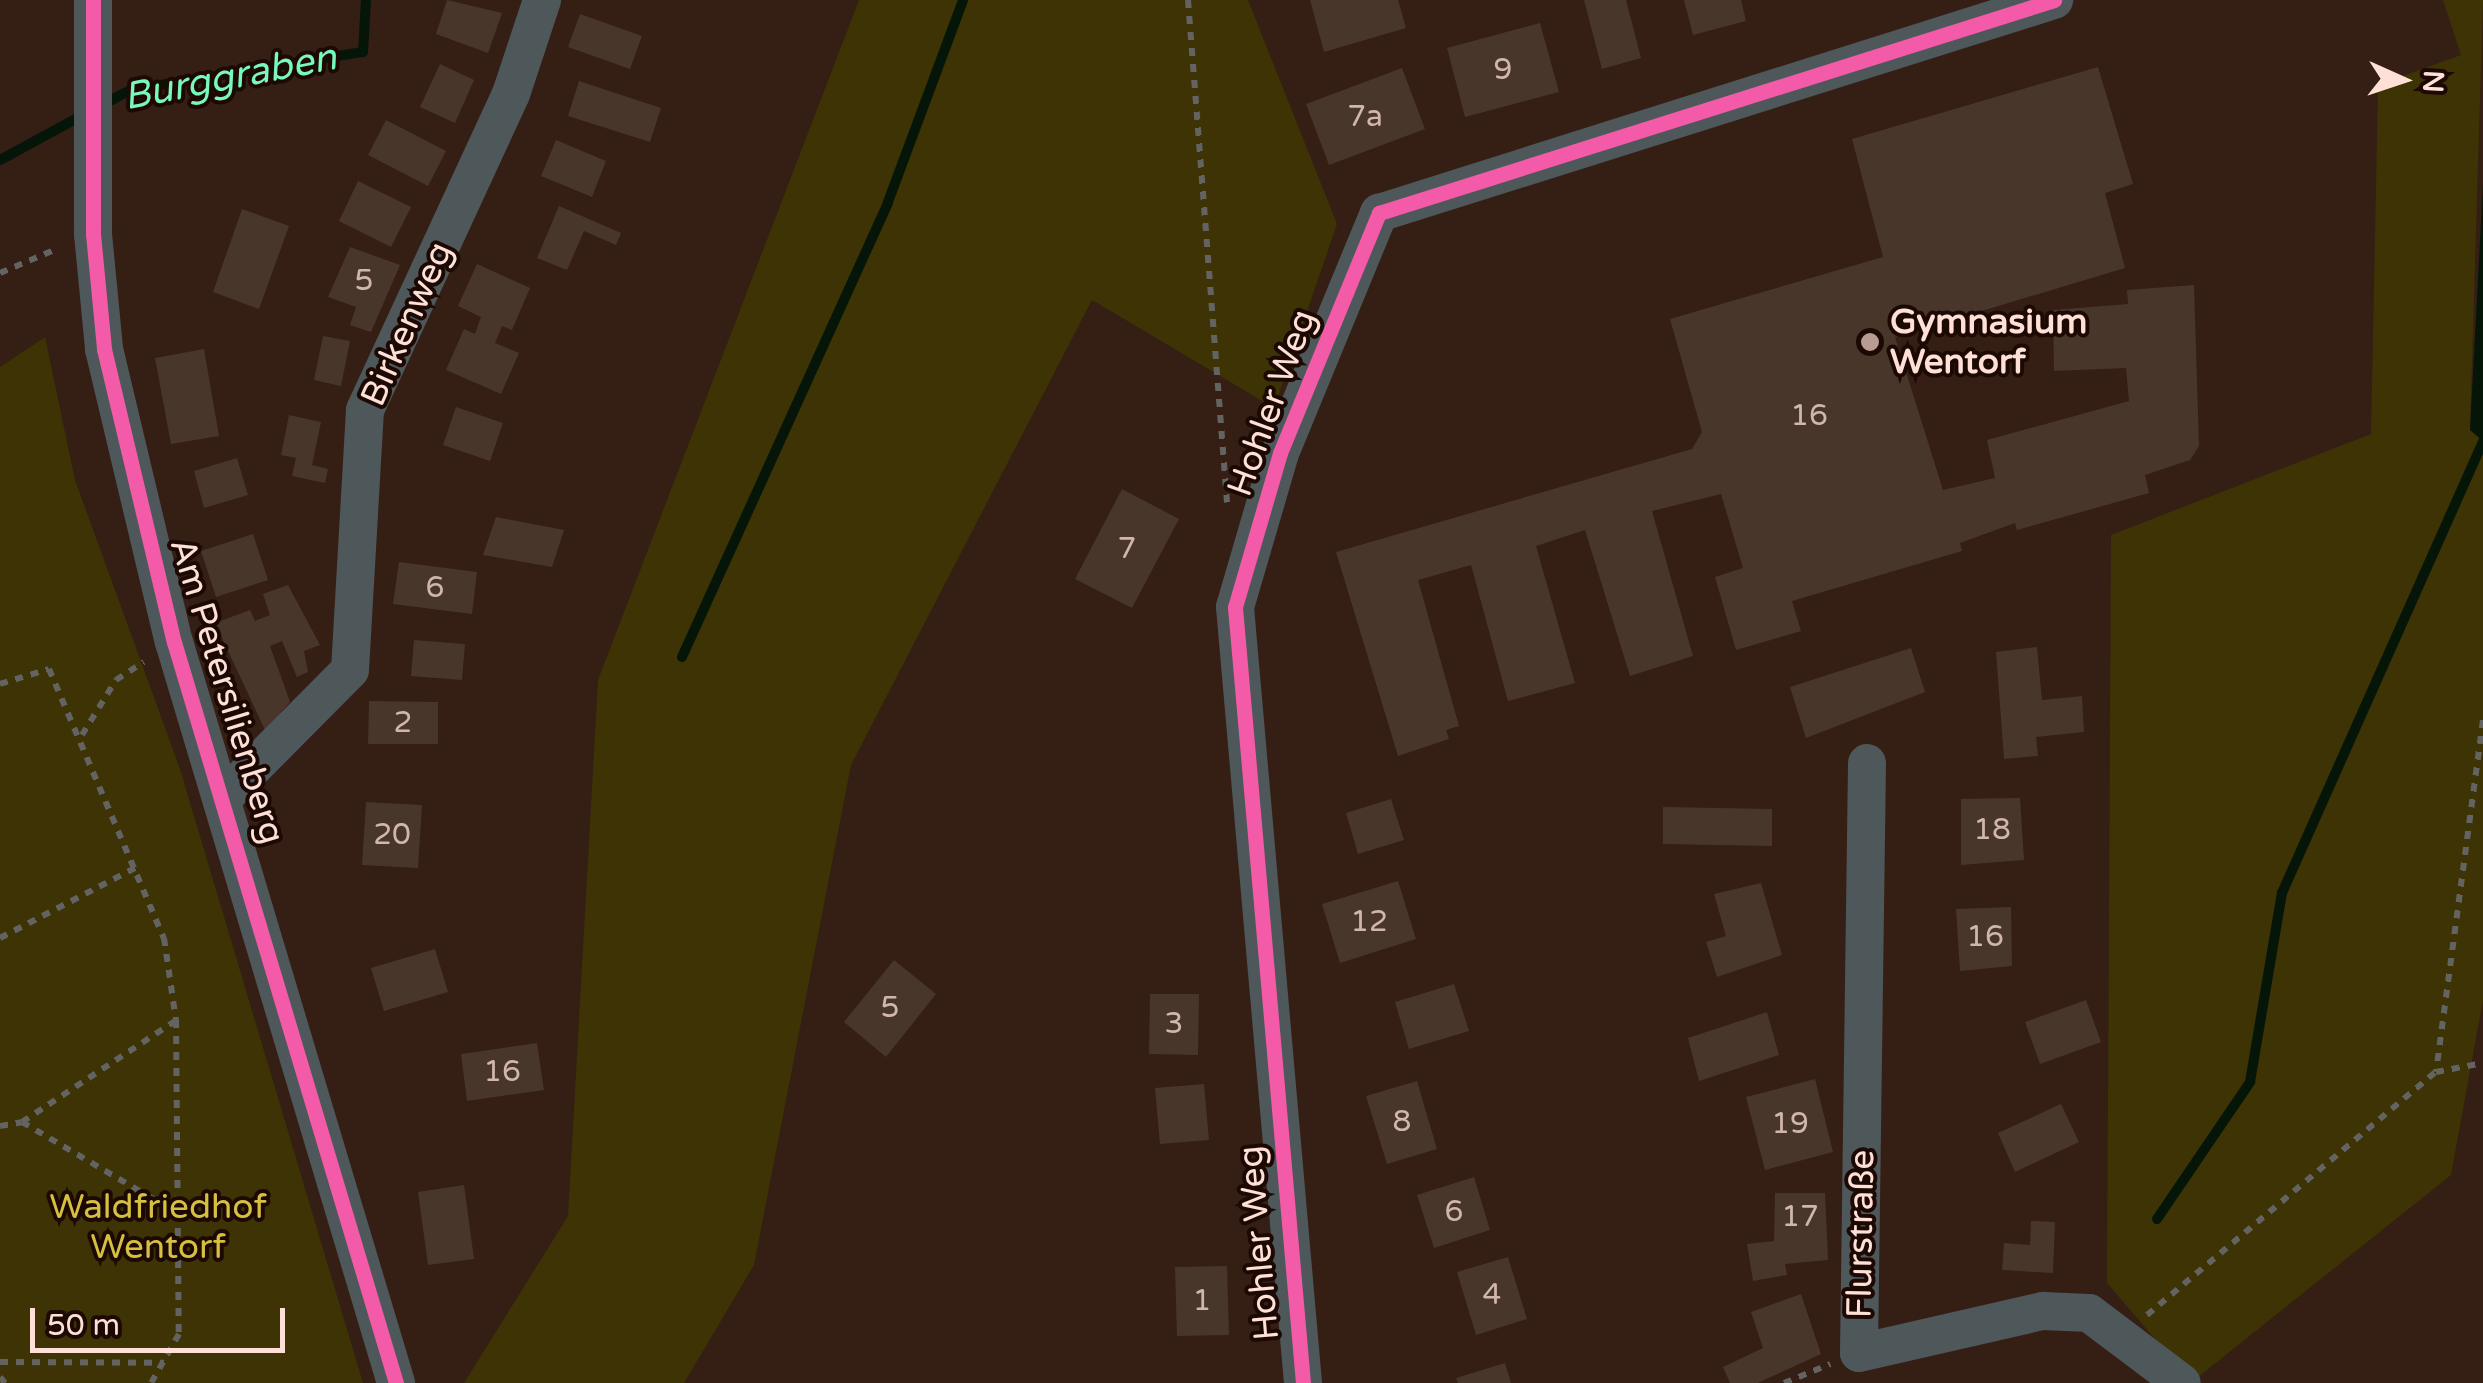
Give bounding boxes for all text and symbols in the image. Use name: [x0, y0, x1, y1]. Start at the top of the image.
north arrow: [2353, 30, 2453, 130]
water label: Burggraben: [120, 35, 340, 121]
house number: 9: [1494, 52, 1512, 88]
text: N: [2415, 69, 2451, 94]
house number: 7a: [1347, 99, 1383, 135]
street label: Birkenweg: [352, 236, 462, 412]
house number: 5: [355, 263, 373, 299]
place label: Gymnasium Wentorf: [1890, 301, 2087, 383]
street label: Hohler Weg: [1219, 304, 1325, 502]
marker: Gymnasium Wentorf: [1859, 331, 1881, 353]
house number: 16: [1790, 398, 1828, 434]
house number: 7: [1118, 531, 1136, 567]
street label: Am Petersilienberg: [161, 533, 293, 849]
house number: 6: [426, 570, 444, 606]
house number: 2: [394, 705, 412, 741]
house number: 18: [1973, 812, 2011, 848]
house number: 20: [373, 817, 411, 853]
house number: 12: [1350, 904, 1388, 940]
house number: 16: [1966, 919, 2004, 955]
house number: 5: [881, 990, 899, 1026]
house number: 3: [1165, 1006, 1183, 1042]
house number: 16: [483, 1054, 521, 1090]
house number: 8: [1393, 1104, 1411, 1140]
house number: 19: [1771, 1106, 1809, 1142]
street label: Hohler Weg: [1230, 1144, 1288, 1342]
street label: Flurstraße: [1839, 1149, 1883, 1319]
park label: Waldfriedhof Wentorf: [49, 1186, 267, 1268]
house number: 6: [1445, 1194, 1463, 1230]
house number: 17: [1781, 1199, 1819, 1235]
house number: 4: [1483, 1277, 1501, 1313]
house number: 1: [1193, 1283, 1211, 1319]
scale bar: [35, 1288, 290, 1350]
text: 50 m: [47, 1307, 120, 1344]

